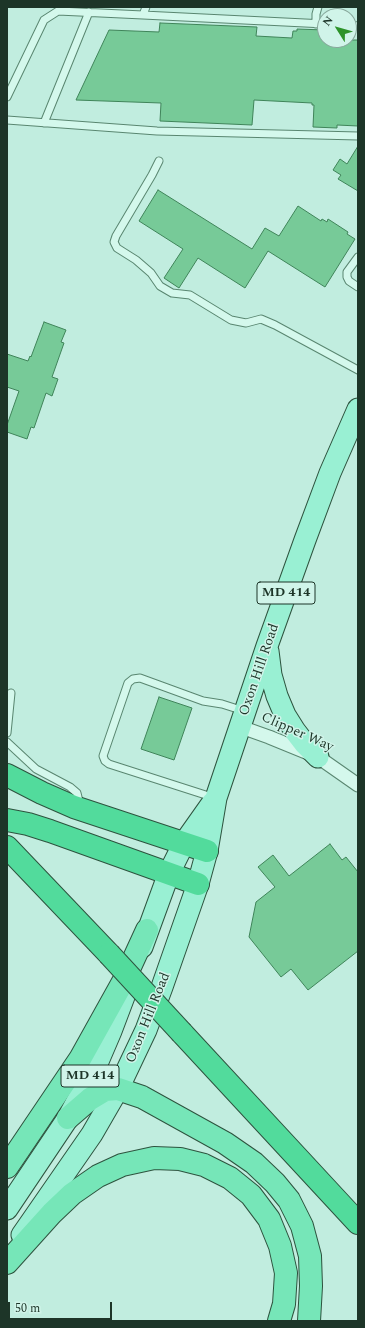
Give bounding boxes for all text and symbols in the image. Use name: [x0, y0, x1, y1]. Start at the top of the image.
north arrow: [317, 8, 357, 48]
text: N: [318, 12, 337, 30]
road number: MD 414: [257, 582, 315, 604]
street label: Oxon Hill Road: [236, 622, 284, 718]
street label: Clipper Way: [258, 710, 336, 756]
street label: Oxon Hill Road: [123, 970, 175, 1066]
road number: MD 414: [61, 1065, 119, 1087]
scale bar: [10, 1294, 114, 1320]
text: 50 m: [15, 1299, 40, 1318]

